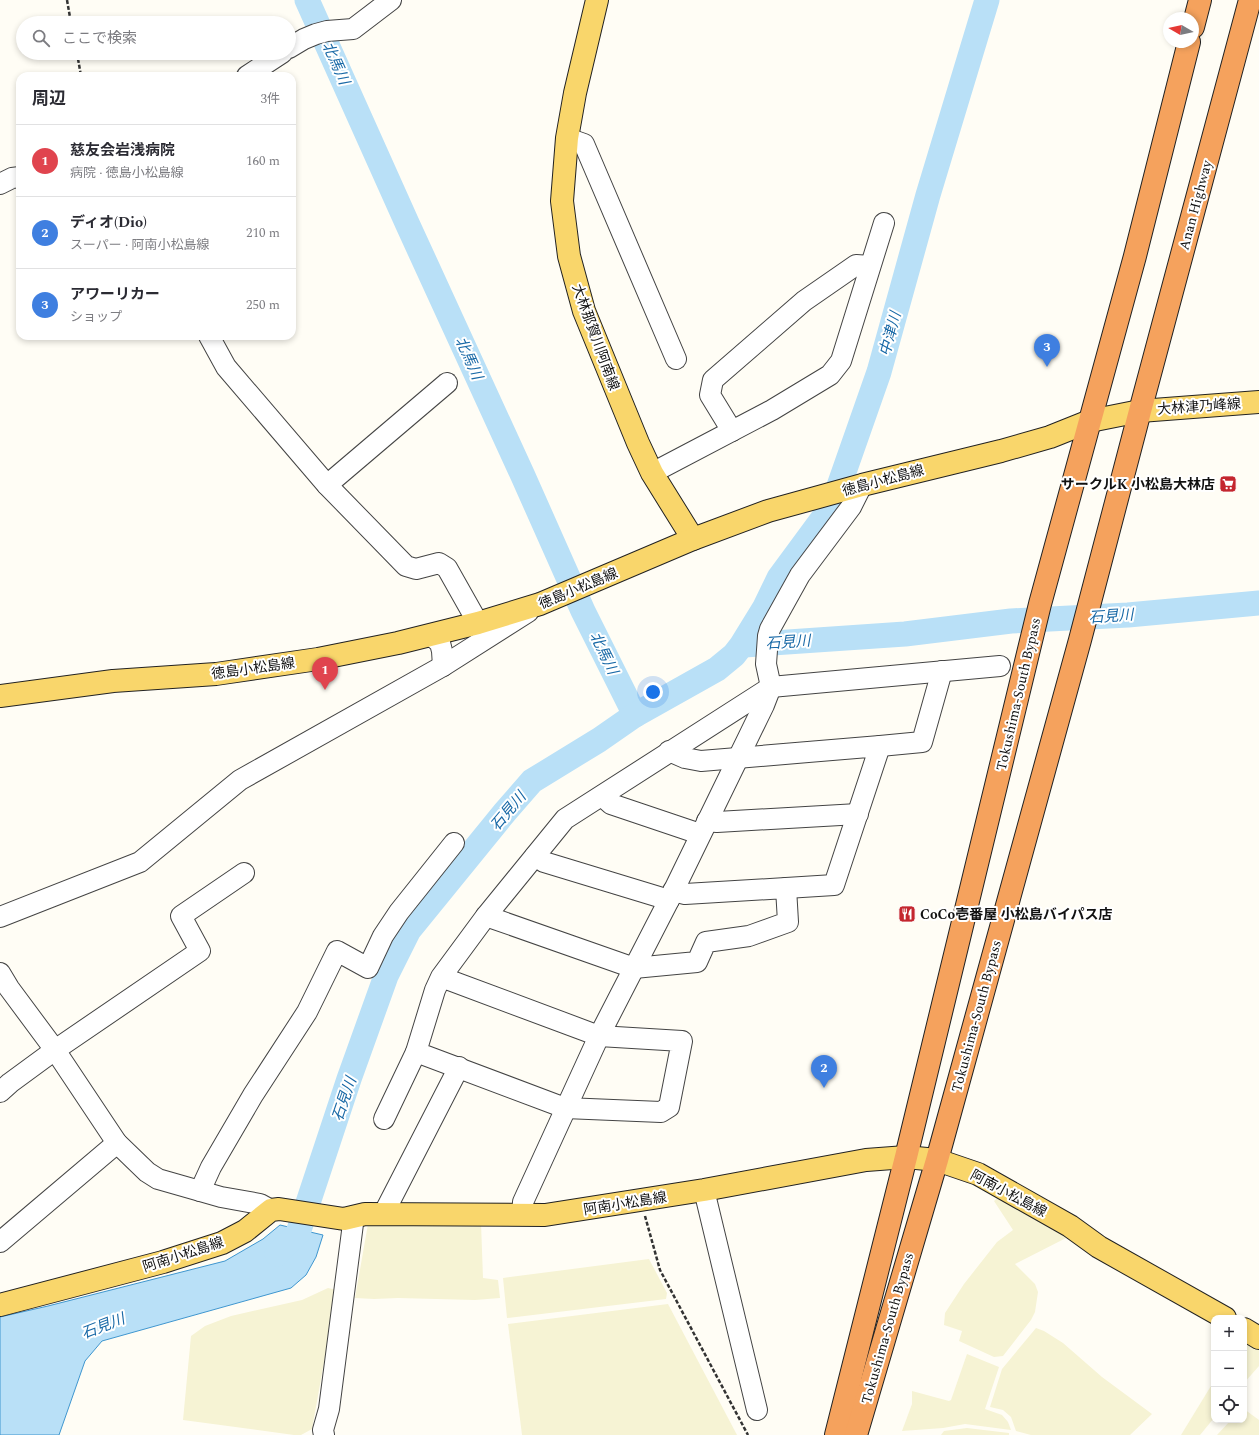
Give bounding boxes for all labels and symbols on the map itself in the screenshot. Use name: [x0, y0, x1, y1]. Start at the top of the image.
north arrow: [1163, 12, 1199, 48]
water label: 北馬川: [316, 38, 356, 90]
street label: Anan Highway: [1173, 157, 1218, 252]
street label: 大林那賀川阿南線: [567, 281, 625, 393]
water label: 中津川: [874, 307, 908, 359]
water label: 北馬川: [449, 333, 489, 385]
pin: 3: [1034, 334, 1060, 367]
street label: 大林津乃峰線: [1156, 393, 1242, 420]
street label: 徳島小松島線: [840, 459, 926, 501]
place label: サークルK 小松島大林店: [1061, 474, 1215, 495]
supermarket icon: サークルK 小松島大林店: [1218, 474, 1238, 494]
street label: 徳島小松島線: [535, 562, 621, 615]
water label: 石見川: [1088, 603, 1136, 630]
street label: Tokushima-South Bypass: [991, 615, 1046, 773]
water label: 北馬川: [583, 628, 625, 680]
water label: 石見川: [765, 629, 813, 656]
street label: 徳島小松島線: [210, 652, 296, 685]
pin: 1: [312, 657, 338, 690]
your location: [643, 682, 663, 702]
water label: 石見川: [485, 785, 533, 836]
restaurant icon: CoCo壱番屋 小松島バイパス店: [897, 904, 917, 924]
place label: CoCo壱番屋 小松島バイパス店: [920, 904, 1112, 925]
street label: Tokushima-South Bypass: [946, 938, 1007, 1094]
pin: 2: [811, 1055, 837, 1088]
water label: 石見川: [326, 1072, 363, 1124]
street label: 阿南小松島線: [967, 1164, 1051, 1222]
street label: 阿南小松島線: [582, 1187, 668, 1220]
street label: 阿南小松島線: [140, 1232, 226, 1277]
street label: Tokushima-South Bypass: [856, 1250, 919, 1406]
water label: 石見川: [78, 1307, 130, 1345]

